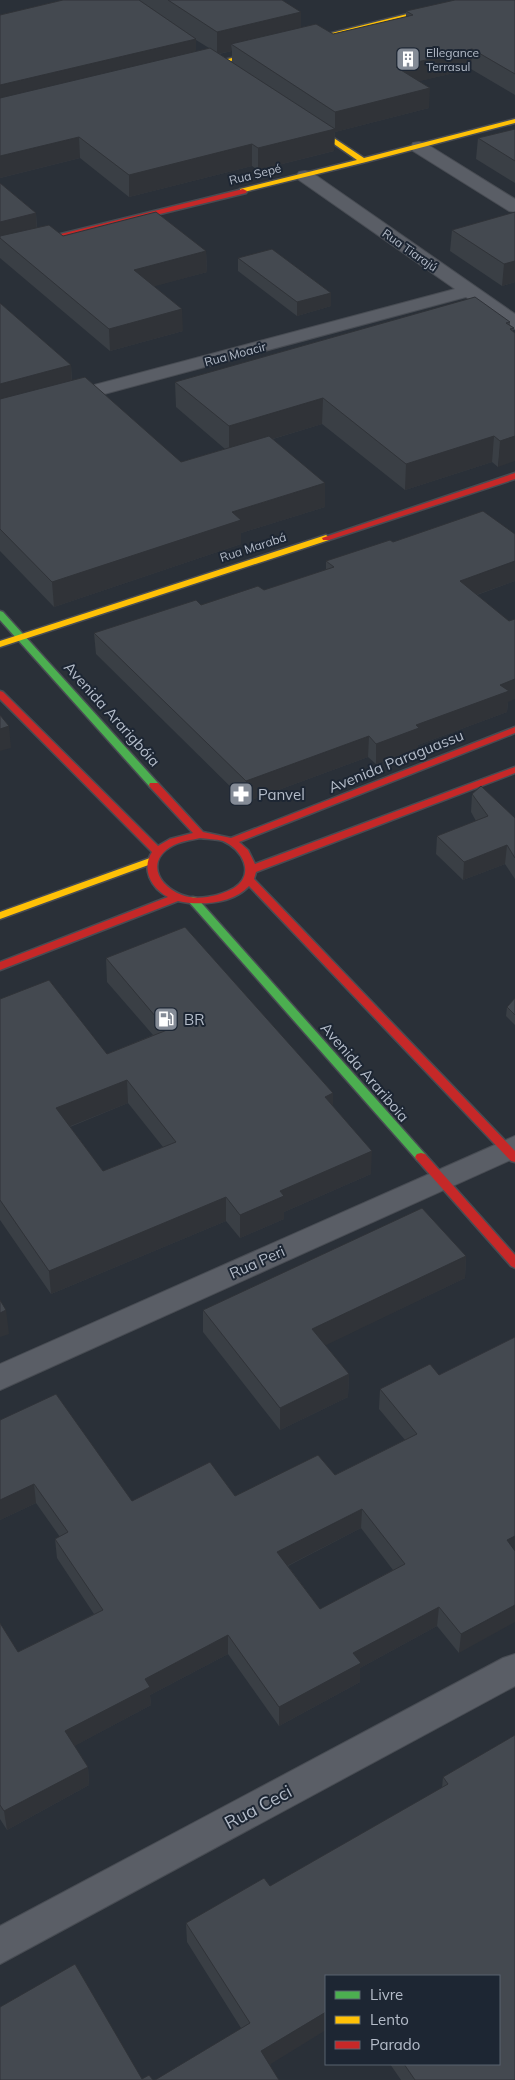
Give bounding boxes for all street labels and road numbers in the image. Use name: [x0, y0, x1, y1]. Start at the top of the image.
street label: Rua Sepé: [227, 160, 283, 188]
street label: Rua Tiarajú: [379, 225, 441, 275]
street label: Rua Moacir: [203, 338, 268, 369]
street label: Rua Marabá: [218, 529, 288, 565]
street label: Avenida Ararigbóia: [60, 658, 164, 770]
street label: Avenida Paraguassu: [326, 725, 466, 797]
street label: Avenida Arariboia: [317, 1018, 413, 1126]
street label: Rua Peri: [226, 1241, 288, 1283]
street label: Rua Ceci: [220, 1780, 296, 1834]

